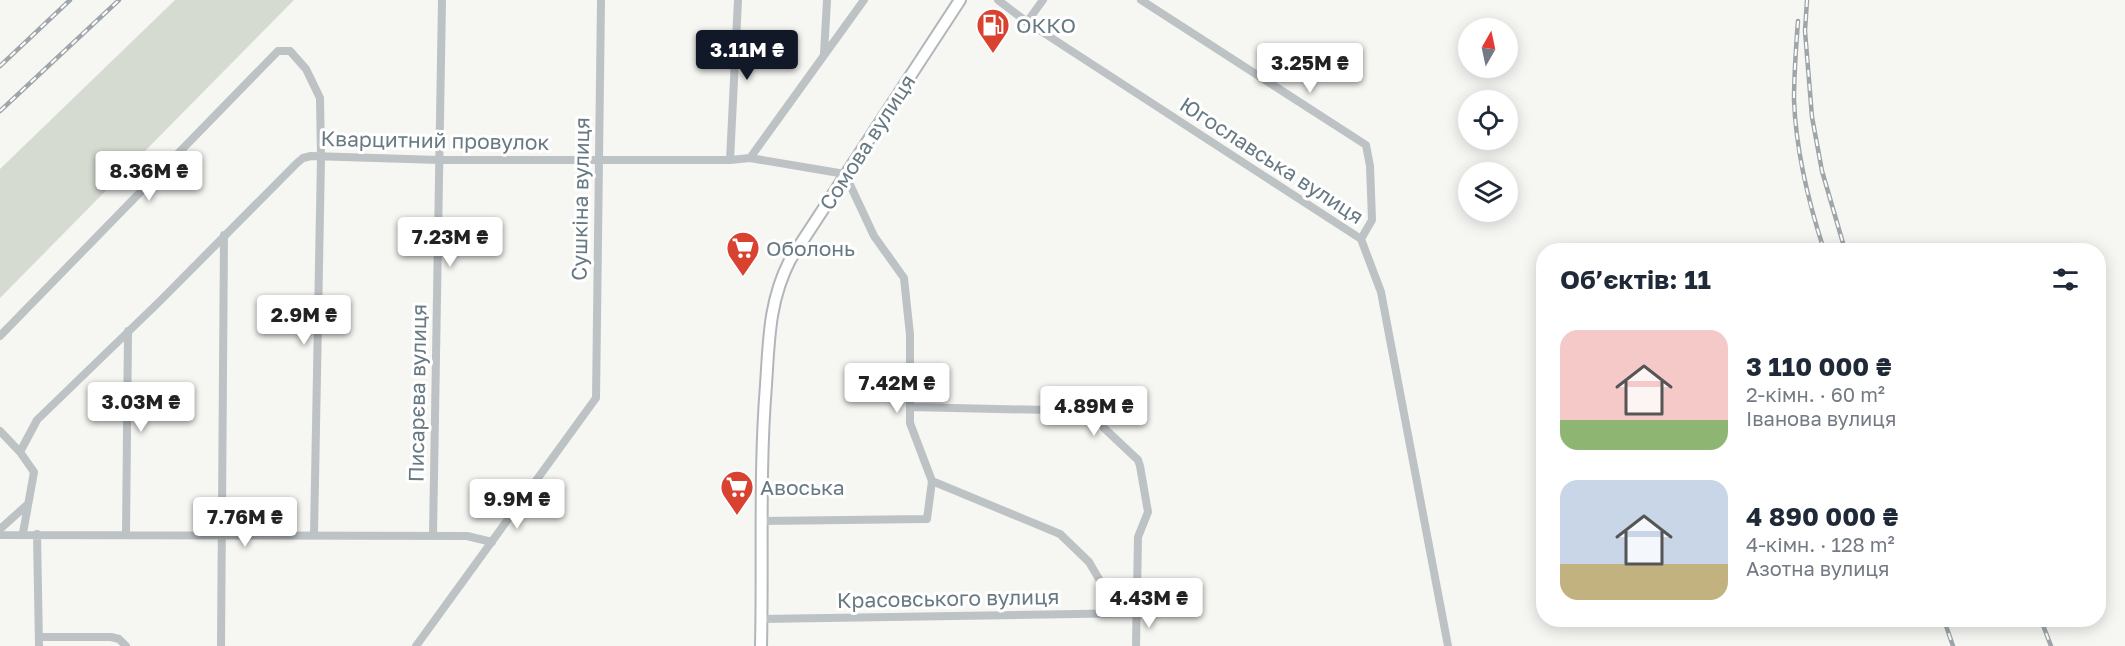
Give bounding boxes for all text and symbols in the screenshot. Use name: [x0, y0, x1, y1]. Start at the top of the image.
fuel station icon: ОККО: [975, 7, 1011, 54]
place label: ОККО: [1016, 12, 1076, 38]
north arrow: [1458, 18, 1518, 78]
map controls: [1458, 18, 1518, 222]
pin: 3.11M ₴: [692, 30, 802, 81]
text: 3.11M ₴: [710, 37, 784, 61]
pin: 3.25M ₴: [1255, 43, 1365, 94]
text: 3.25M ₴: [1271, 50, 1349, 74]
street label: Сомова вулиця: [813, 69, 921, 215]
button: locate: [1458, 90, 1518, 150]
street label: Югославська вулиця: [1175, 91, 1369, 229]
street label: Сушкіна вулиця: [566, 117, 594, 281]
street label: Кварцитний провулок: [320, 125, 550, 155]
pin: 8.36M ₴: [94, 151, 204, 202]
text: 8.36M ₴: [109, 158, 189, 182]
button: layers: [1458, 162, 1518, 222]
pin: 7.23M ₴: [395, 217, 505, 268]
text: 7.23M ₴: [412, 224, 488, 248]
supermarket icon: Оболонь: [725, 230, 761, 277]
place label: Оболонь: [766, 235, 855, 261]
icon: filters: [2049, 263, 2082, 296]
text: Об’єктів: 11: [1560, 264, 1711, 295]
pin: 2.9M ₴: [255, 295, 353, 346]
text: 2.9M ₴: [271, 302, 337, 326]
street label: Писарєва вулиця: [402, 304, 432, 482]
text: 3 110 000 ₴: [1746, 351, 1892, 382]
icon: home: [1608, 354, 1680, 426]
pin: 7.42M ₴: [842, 363, 952, 414]
text: 7.42M ₴: [859, 370, 936, 394]
pin: 3.03M ₴: [86, 382, 196, 433]
text: 2-кімн. · 60 m²: [1746, 382, 1885, 406]
pin: 4.89M ₴: [1039, 386, 1149, 437]
text: 3.03M ₴: [102, 389, 180, 413]
text: 4.89M ₴: [1054, 393, 1134, 417]
text: Іванова вулиця: [1746, 406, 1896, 430]
supermarket icon: Авоська: [719, 469, 755, 516]
place label: Авоська: [760, 474, 845, 500]
pin: 9.9M ₴: [468, 479, 566, 530]
text: 9.9M ₴: [484, 486, 550, 510]
pin: 7.76M ₴: [190, 497, 300, 548]
text: 4 890 000 ₴: [1746, 501, 1898, 532]
text: 7.76M ₴: [207, 504, 283, 528]
icon: home: [1608, 504, 1680, 576]
text: 4-кімн. · 128 m²: [1746, 532, 1895, 556]
text: Азотна вулиця: [1746, 556, 1889, 580]
pin: 4.43M ₴: [1094, 578, 1204, 629]
street label: Красовського вулиця: [837, 583, 1059, 613]
text: 4.43M ₴: [1110, 585, 1188, 609]

